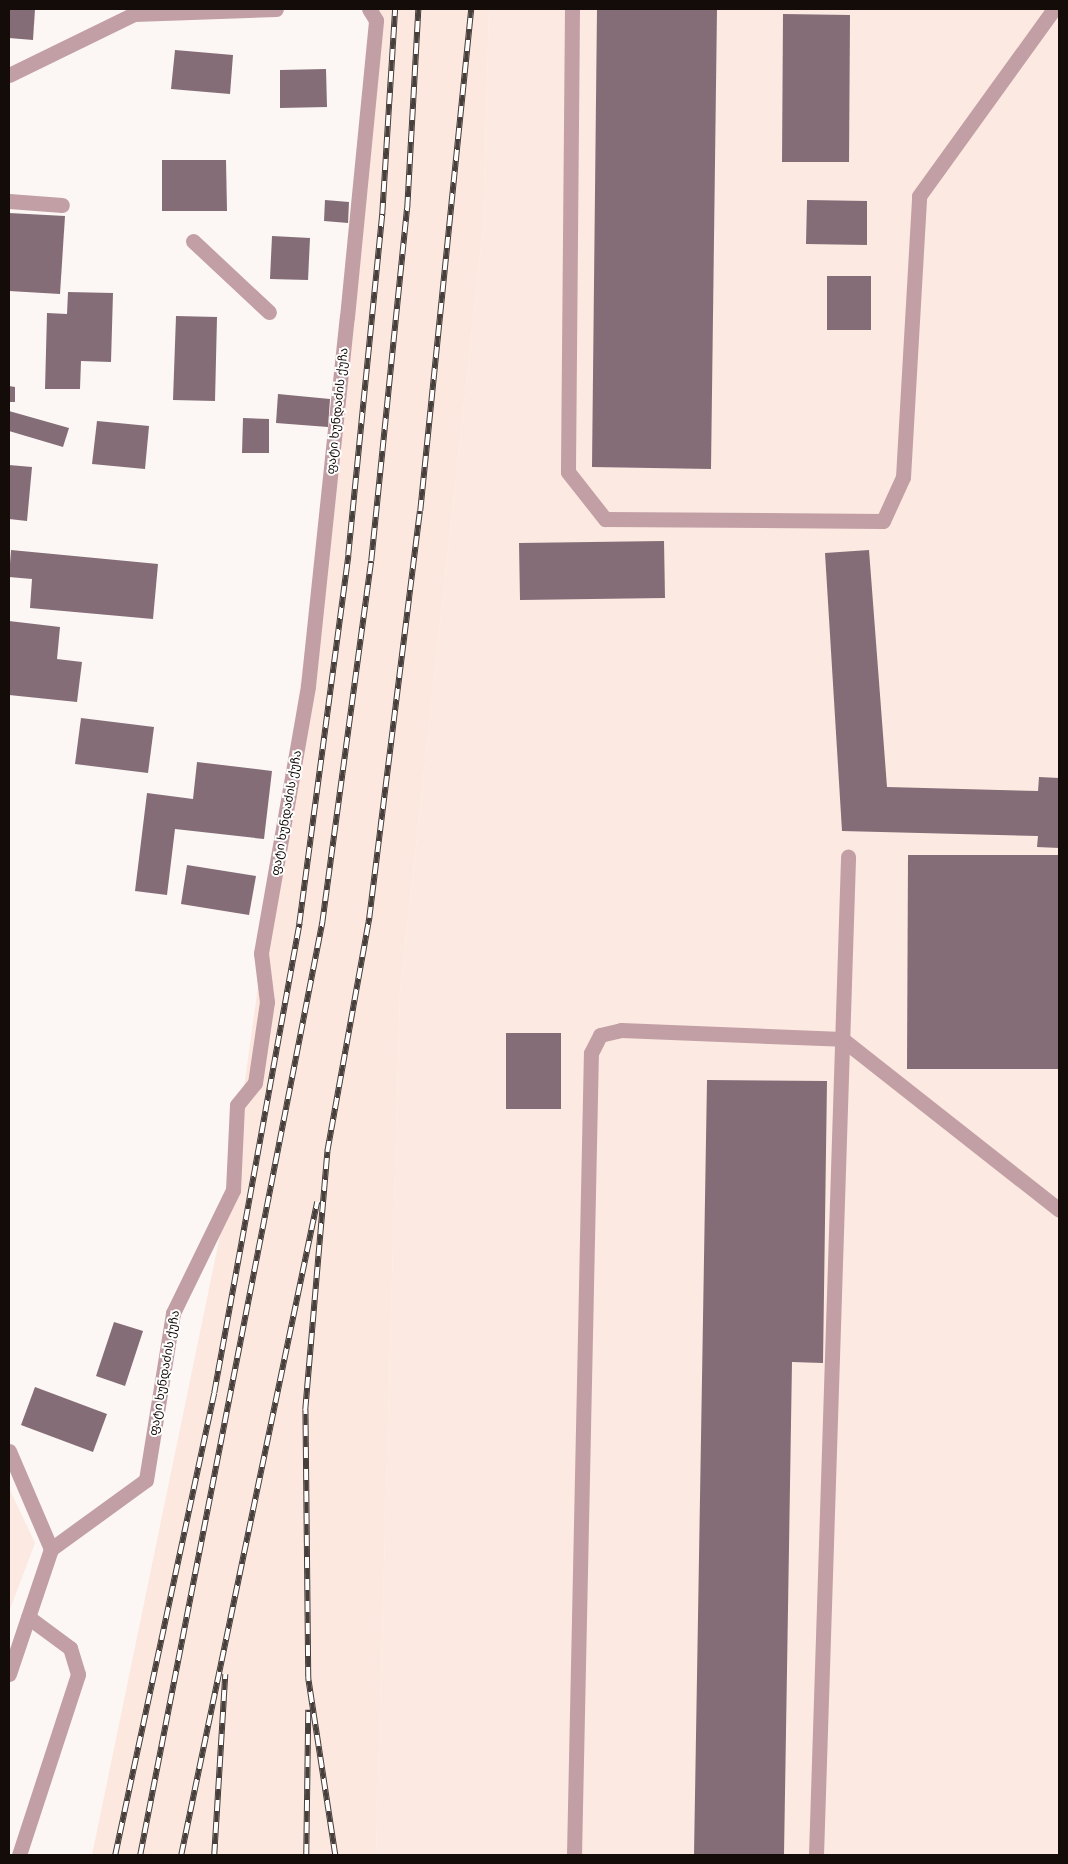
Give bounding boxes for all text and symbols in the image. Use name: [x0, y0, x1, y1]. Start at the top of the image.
street label: ფატი ხუნდაძის ქუჩა: [323, 347, 351, 475]
street label: ფატი ხუნდაძის ქუჩა: [268, 749, 304, 877]
street label: ფატი ხუნდაძის ქუჩა: [146, 1309, 182, 1437]

